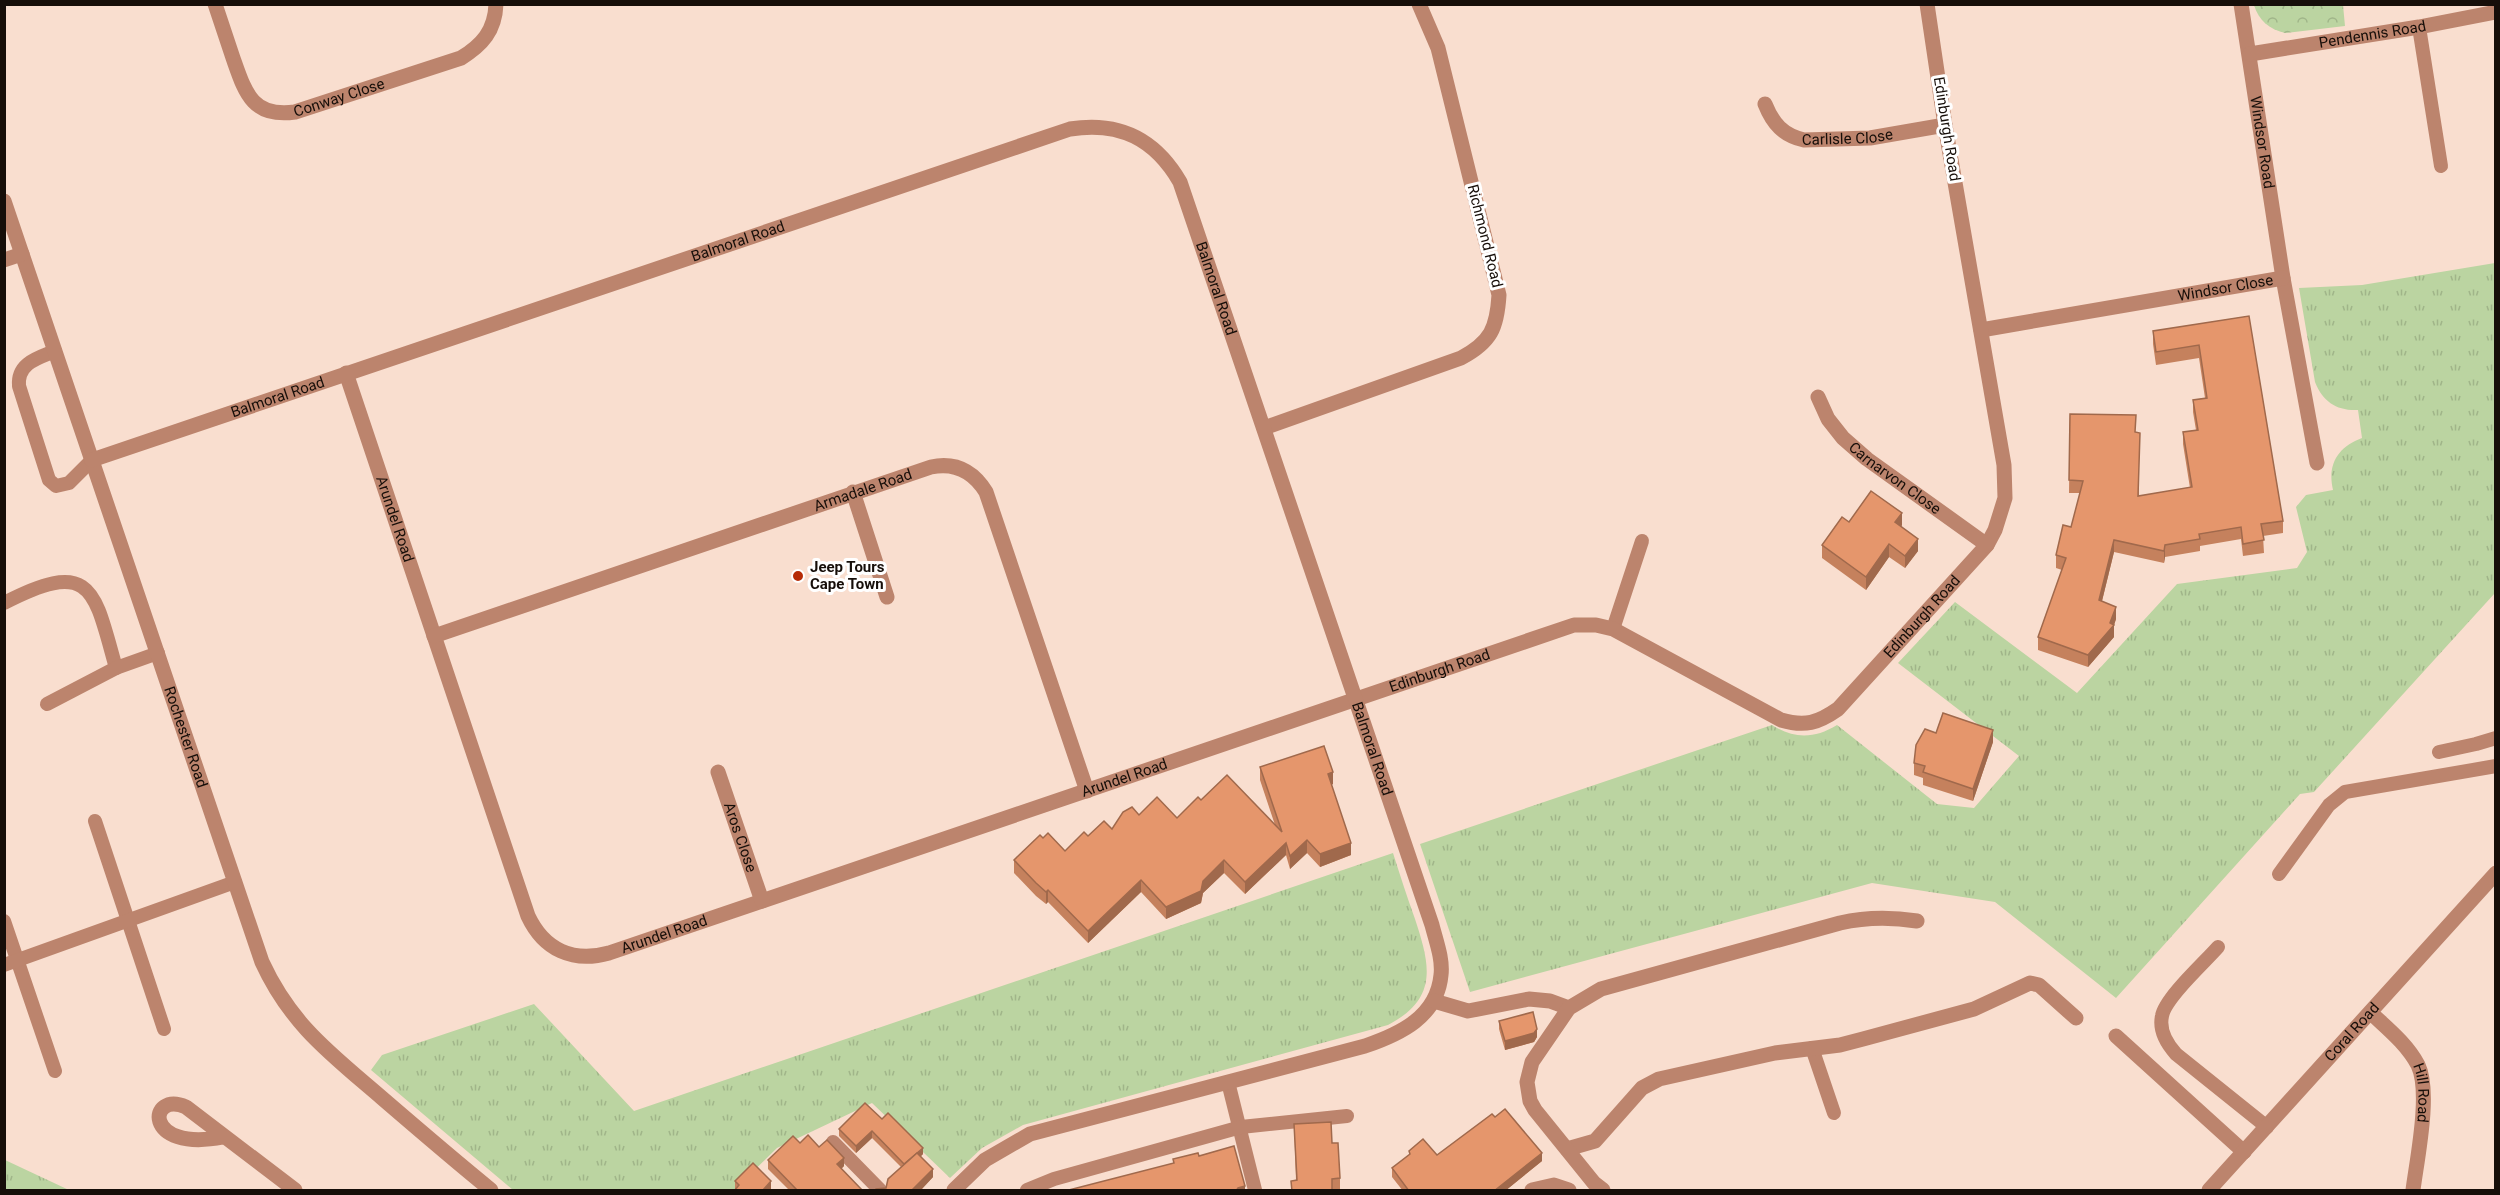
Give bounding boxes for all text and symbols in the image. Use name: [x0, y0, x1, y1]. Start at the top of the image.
street label: Pendennis Road: [2318, 17, 2428, 52]
street label: Conway Close: [291, 74, 387, 121]
street label: Edinburgh Road: [1930, 76, 1964, 182]
street label: Windsor Road: [2246, 95, 2278, 190]
street label: Carlisle Close: [1802, 125, 1894, 149]
street label: Richmond Road: [1463, 183, 1507, 289]
street label: Balmoral Road: [689, 217, 787, 266]
street label: Balmoral Road: [1192, 239, 1240, 338]
street label: Windsor Close: [2176, 271, 2275, 305]
street label: Balmoral Road: [228, 373, 327, 421]
street label: Carnarvon Close: [1845, 438, 1944, 518]
street label: Armadale Road: [811, 465, 914, 515]
street label: Arundel Road: [372, 474, 418, 564]
place label: Jeep Tours Cape Town: [810, 558, 885, 593]
marker: Jeep Tours Cape Town: [791, 569, 805, 583]
street label: Edinburgh Road: [1880, 572, 1964, 662]
street label: Edinburgh Road: [1387, 645, 1492, 696]
street label: Rochester Road: [160, 684, 211, 790]
street label: Balmoral Road: [1348, 699, 1396, 798]
street label: Arundel Road: [1079, 755, 1170, 801]
street label: Aros Close: [720, 800, 761, 875]
street label: Arundel Road: [619, 911, 710, 957]
street label: Coral Road: [2321, 999, 2383, 1065]
street label: Hill Road: [2409, 1061, 2432, 1123]

